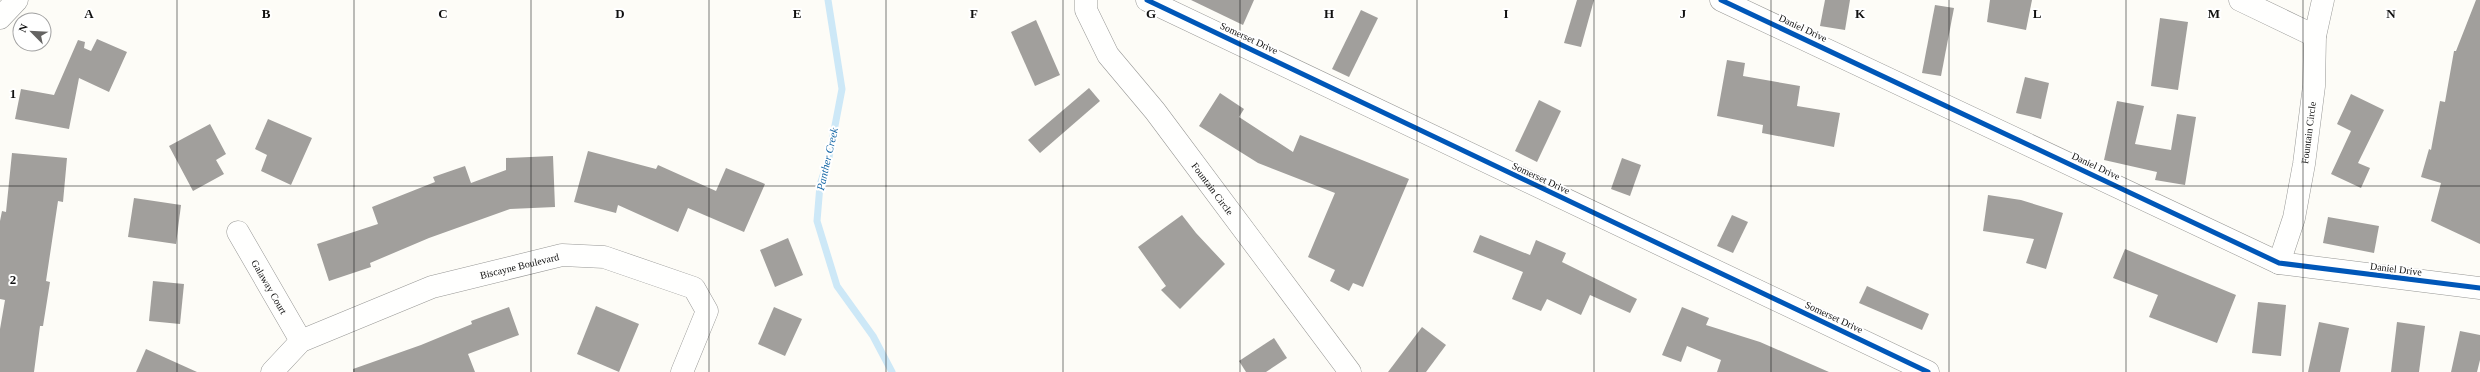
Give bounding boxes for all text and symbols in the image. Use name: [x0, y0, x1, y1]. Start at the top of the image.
text: A: [84, 6, 94, 21]
text: B: [262, 6, 271, 21]
text: C: [438, 6, 448, 21]
text: D: [615, 6, 625, 21]
text: E: [793, 6, 801, 21]
text: F: [970, 6, 978, 21]
text: G: [1146, 6, 1156, 21]
text: H: [1324, 6, 1334, 21]
text: I: [1503, 6, 1509, 21]
text: J: [1680, 6, 1687, 21]
text: K: [1855, 6, 1866, 21]
text: L: [2033, 6, 2042, 21]
text: M: [2208, 6, 2220, 21]
text: N: [2386, 6, 2396, 21]
north arrow: [12, 12, 52, 52]
street label: Daniel Drive: [1777, 12, 1829, 44]
street label: Somerset Drive: [1218, 20, 1280, 56]
text: N: [16, 22, 30, 34]
text: 1: [10, 86, 16, 101]
street label: Fountain Circle: [2299, 100, 2318, 164]
water label: Panther Creek: [814, 125, 840, 193]
street label: Daniel Drive: [2070, 150, 2122, 182]
street label: Fountain Circle: [1190, 160, 1236, 217]
street label: Somerset Drive: [1510, 160, 1572, 196]
street label: Biscayne Boulevard: [479, 251, 560, 281]
street label: Galaway Court: [250, 257, 290, 316]
street label: Daniel Drive: [2370, 260, 2423, 278]
text: 2: [10, 272, 16, 287]
street label: Somerset Drive: [1803, 299, 1865, 335]

